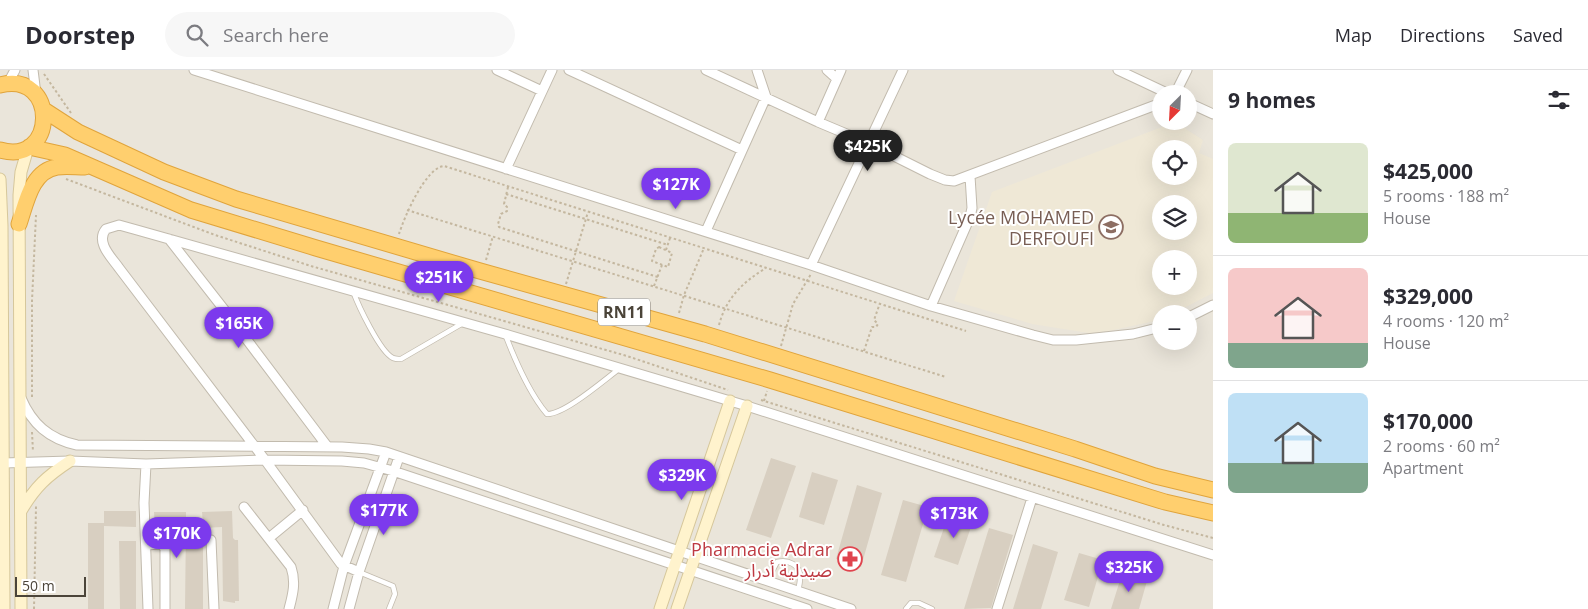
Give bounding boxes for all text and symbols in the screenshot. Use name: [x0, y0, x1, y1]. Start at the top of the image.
search box: [165, 12, 515, 57]
text: Doorstep: [25, 18, 135, 51]
icon: search: [183, 21, 211, 49]
text: Search here: [223, 22, 329, 48]
text: Map: [1335, 23, 1372, 47]
text: Directions: [1400, 23, 1485, 47]
text: Saved: [1513, 23, 1563, 47]
north arrow: [1152, 85, 1198, 130]
map controls: [1152, 85, 1197, 350]
text: 9 homes: [1228, 86, 1316, 114]
icon: filters: [1545, 86, 1573, 114]
pin: $425K: [833, 129, 903, 172]
text: $425K: [844, 135, 892, 157]
button: locate: [1152, 140, 1197, 185]
text: $425,000: [1383, 157, 1473, 185]
icon: home: [1268, 163, 1328, 223]
pin: $127K: [641, 168, 711, 210]
text: $127K: [652, 173, 700, 195]
text: 5 rooms · 188 m²: [1383, 185, 1509, 207]
button: layers: [1152, 195, 1197, 240]
place label: Lycée MOHAMED DERFOUFI: [948, 205, 1094, 250]
text: House: [1383, 207, 1431, 229]
school or university icon: Lycée MOHAMED DERFOUFI: [1098, 214, 1124, 240]
button: +: [1152, 250, 1197, 295]
pin: $251K: [404, 260, 474, 303]
text: $251K: [415, 266, 463, 288]
text: $329,000: [1383, 282, 1473, 310]
icon: home: [1268, 288, 1328, 348]
road number: RN11: [598, 298, 650, 326]
button: −: [1152, 305, 1197, 350]
pin: $165K: [204, 306, 274, 349]
text: 4 rooms · 120 m²: [1383, 310, 1509, 332]
text: $165K: [215, 312, 263, 334]
text: House: [1383, 332, 1431, 354]
text: $170,000: [1383, 407, 1473, 435]
icon: home: [1268, 413, 1328, 473]
text: 2 rooms · 60 m²: [1383, 435, 1500, 457]
text: Apartment: [1383, 457, 1463, 479]
pin: $329K: [647, 458, 717, 501]
text: $329K: [658, 464, 706, 486]
pin: $177K: [349, 494, 419, 536]
pin: $173K: [919, 496, 989, 539]
text: $177K: [360, 499, 408, 521]
text: $173K: [930, 502, 978, 524]
pin: $170K: [142, 516, 212, 559]
text: $170K: [153, 522, 201, 544]
place label: Pharmacie Adrar صيدلية أدرار: [691, 537, 833, 582]
pharmacy icon: Pharmacie Adrar صيدلية أدرار: [837, 546, 863, 572]
pin: $325K: [1094, 550, 1164, 593]
text: $325K: [1105, 556, 1153, 578]
scale bar: [15, 574, 86, 597]
text: 50 m: [22, 576, 55, 595]

